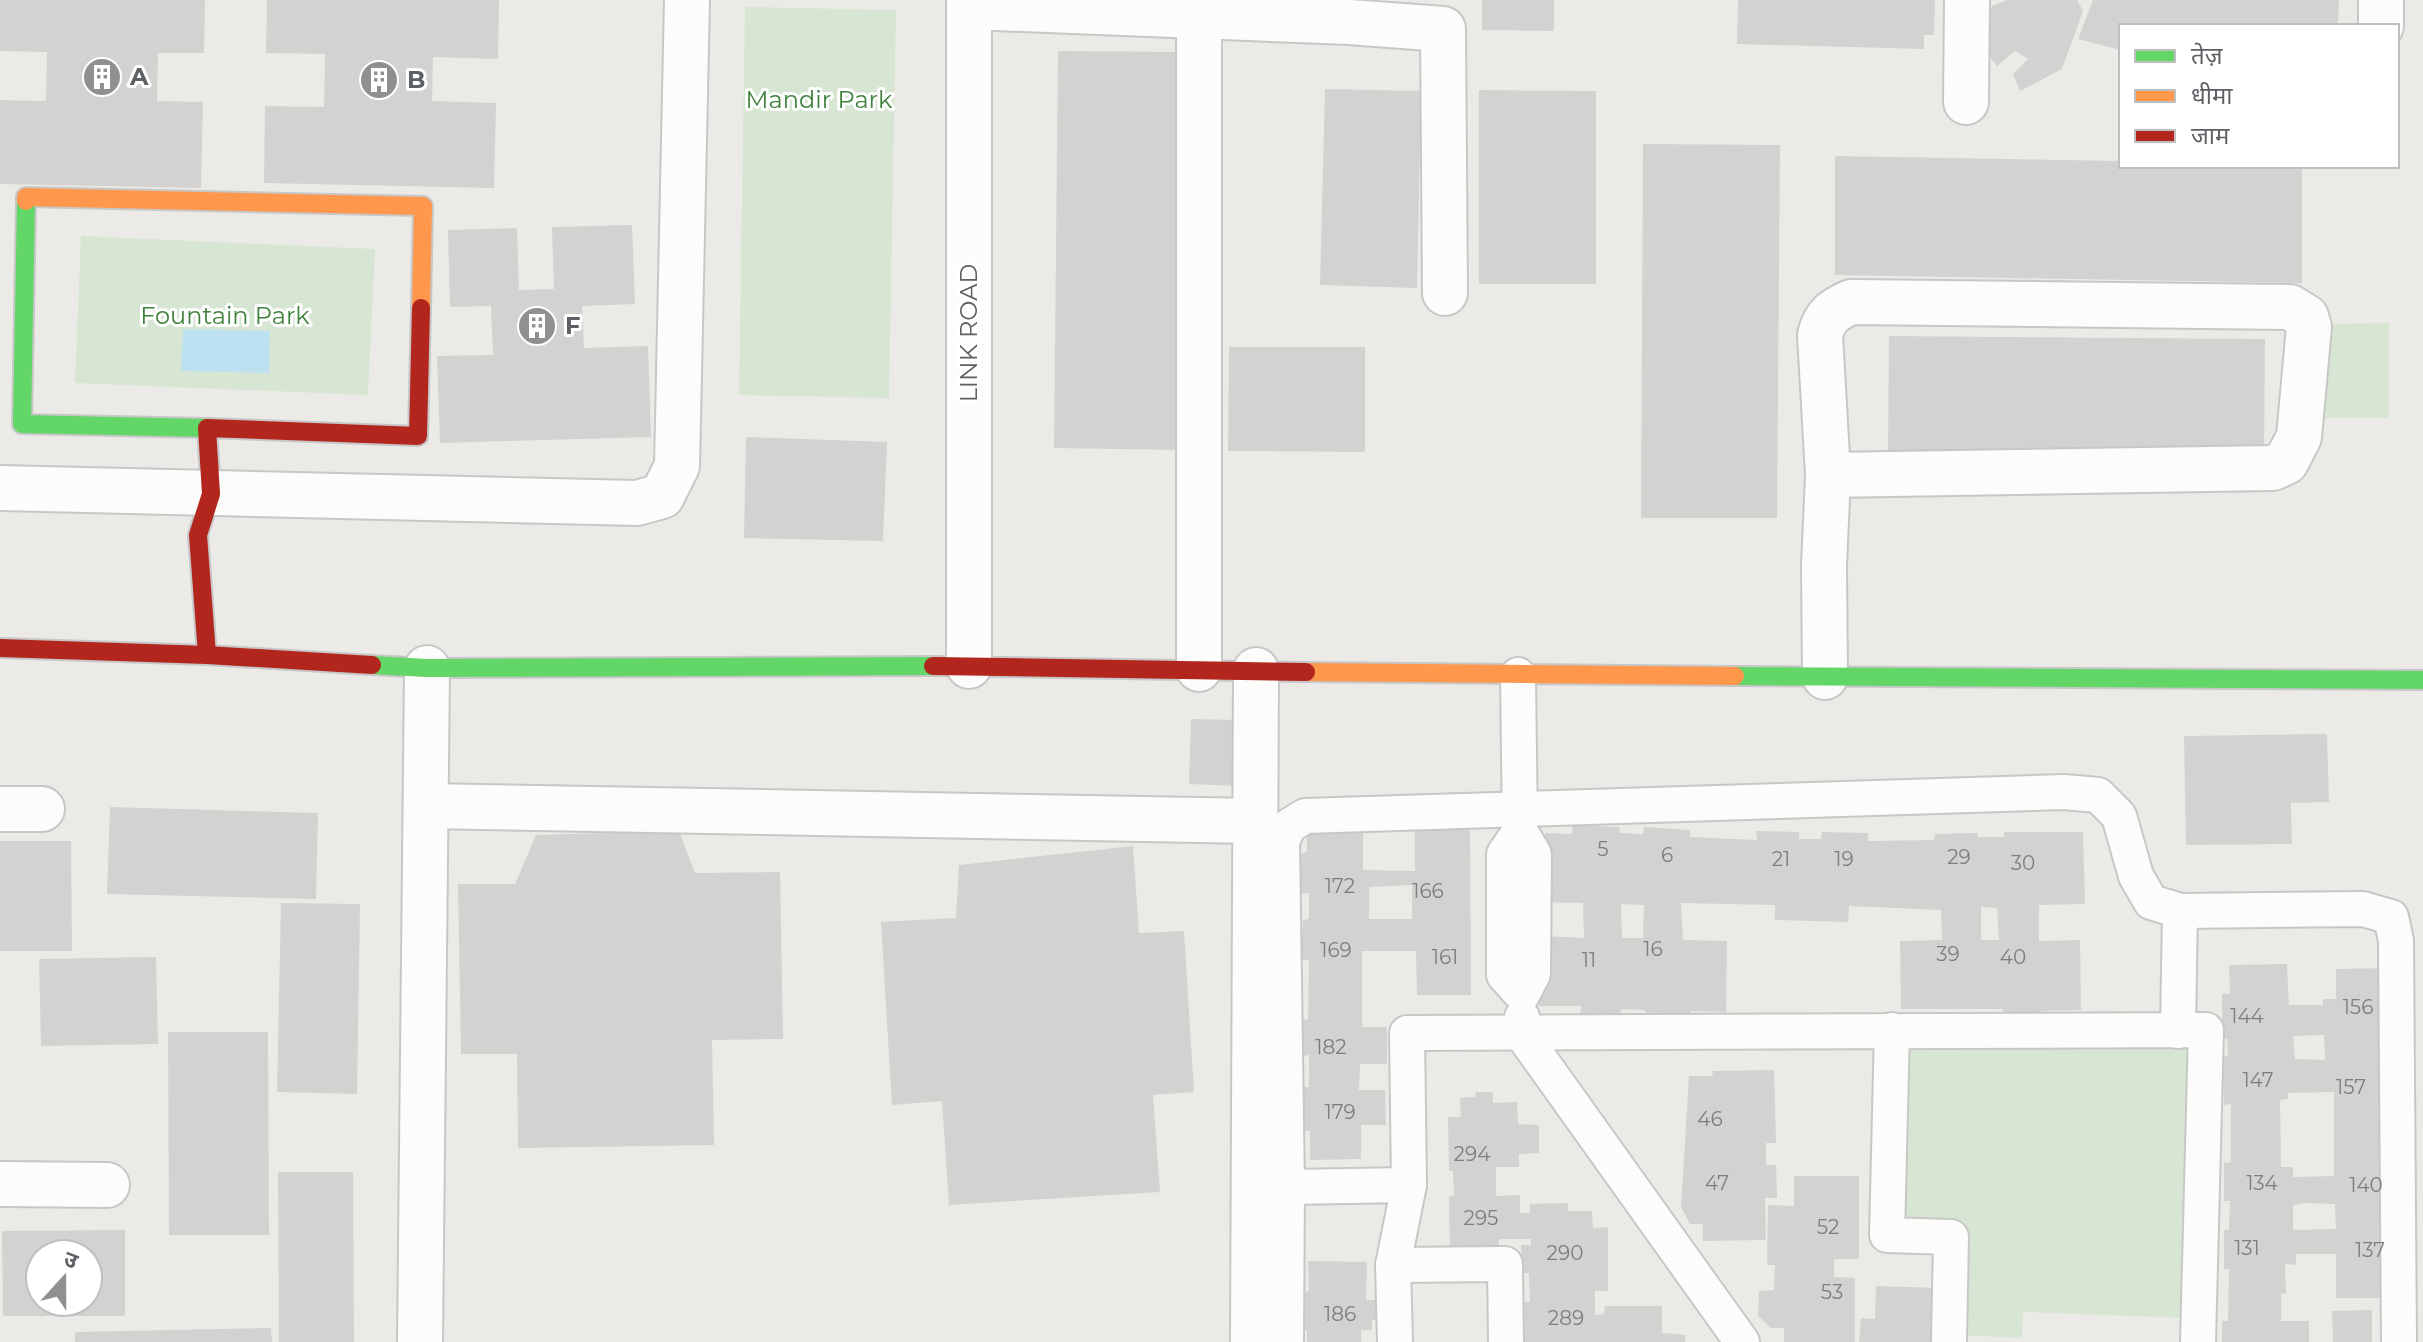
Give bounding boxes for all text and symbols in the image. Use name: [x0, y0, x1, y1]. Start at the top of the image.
legend: [2119, 24, 2399, 168]
text: तेज़: [2191, 41, 2224, 70]
building icon: A: [81, 56, 123, 98]
building icon: B: [358, 59, 400, 101]
place label: A: [129, 62, 149, 91]
place label: B: [407, 65, 425, 94]
text: धीमा: [2191, 81, 2233, 110]
park label: Mandir Park: [746, 85, 893, 114]
text: जाम: [2191, 121, 2230, 150]
street label: LINK ROAD: [954, 264, 983, 402]
park label: Fountain Park: [140, 301, 310, 330]
building icon: F: [516, 305, 558, 347]
place label: F: [565, 311, 580, 340]
house number: 5: [1597, 837, 1609, 861]
house number: 6: [1661, 843, 1673, 867]
house number: 29: [1947, 845, 1971, 869]
house number: 21: [1772, 847, 1790, 871]
house number: 19: [1834, 847, 1854, 871]
house number: 30: [2011, 851, 2035, 875]
house number: 172: [1325, 874, 1355, 898]
house number: 166: [1412, 879, 1444, 903]
house number: 16: [1643, 937, 1663, 961]
house number: 169: [1320, 938, 1352, 962]
house number: 39: [1936, 942, 1960, 966]
house number: 161: [1432, 945, 1458, 969]
house number: 40: [2000, 945, 2026, 969]
house number: 11: [1582, 948, 1596, 972]
house number: 156: [2343, 995, 2373, 1019]
house number: 144: [2230, 1004, 2264, 1028]
house number: 182: [1315, 1035, 1347, 1059]
house number: 147: [2242, 1068, 2274, 1092]
house number: 157: [2336, 1075, 2366, 1099]
house number: 179: [1324, 1100, 1356, 1124]
house number: 46: [1697, 1107, 1723, 1131]
house number: 294: [1454, 1142, 1490, 1166]
house number: 47: [1705, 1171, 1729, 1195]
house number: 134: [2246, 1171, 2278, 1195]
house number: 140: [2349, 1173, 2383, 1197]
house number: 295: [1464, 1206, 1498, 1230]
house number: 52: [1817, 1215, 1839, 1239]
house number: 131: [2234, 1236, 2260, 1260]
north arrow: [24, 1238, 104, 1318]
house number: 137: [2355, 1238, 2385, 1262]
house number: 290: [1547, 1241, 1583, 1265]
text: उ: [60, 1245, 83, 1275]
house number: 53: [1821, 1280, 1843, 1304]
house number: 186: [1324, 1302, 1356, 1326]
house number: 289: [1548, 1306, 1584, 1330]

